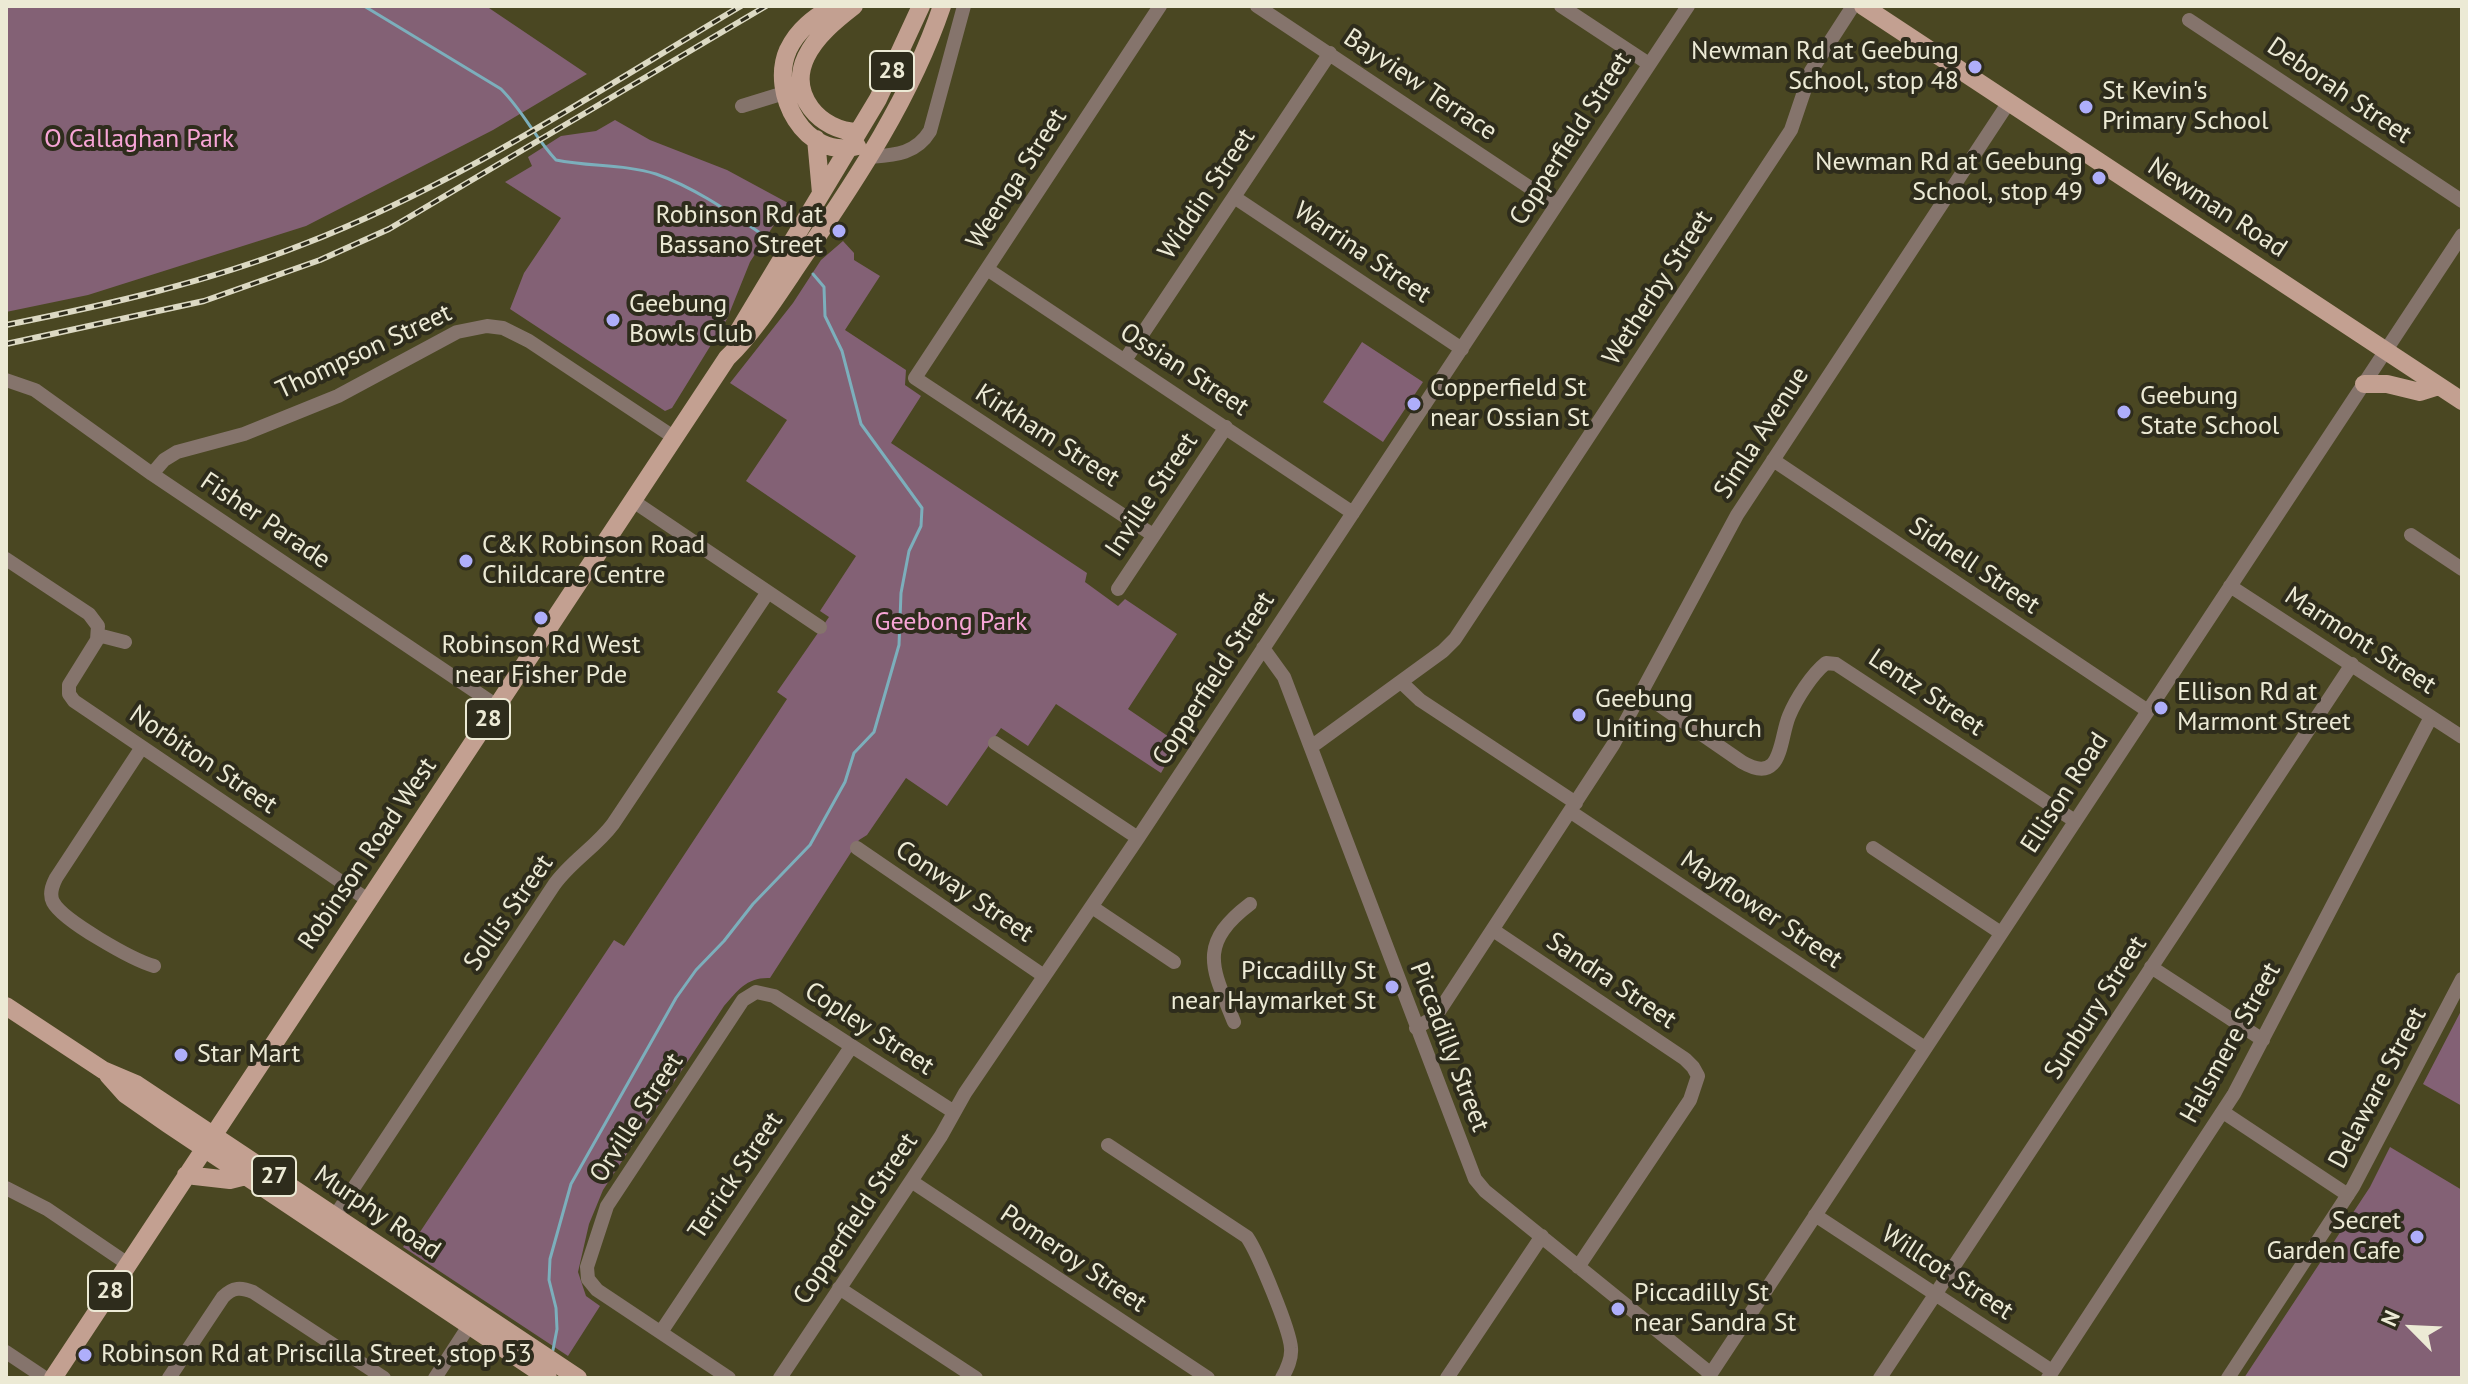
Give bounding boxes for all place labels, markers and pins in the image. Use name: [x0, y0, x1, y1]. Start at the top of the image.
place label: Newman Rd at Geebung School, stop 48: [1691, 36, 1959, 98]
marker: Newman Rd at Geebung School, stop 48: [1966, 58, 1984, 76]
place label: St Kevin's Primary School: [2102, 76, 2269, 138]
marker: St Kevin's Primary School: [2077, 98, 2095, 116]
place label: Newman Rd at Geebung School, stop 49: [1815, 147, 2083, 208]
marker: Newman Rd at Geebung School, stop 49: [2090, 169, 2108, 187]
place label: Robinson Rd at Bassano Street: [655, 200, 823, 262]
marker: Robinson Rd at Bassano Street: [830, 222, 848, 240]
place label: Geebung Bowls Club: [629, 289, 753, 350]
marker: Geebung Bowls Club: [604, 311, 622, 329]
place label: Copperfield St near Ossian St: [1430, 373, 1589, 434]
place label: Geebung State School: [2140, 381, 2279, 442]
marker: Copperfield St near Ossian St: [1405, 395, 1423, 413]
marker: Geebung State School: [2115, 403, 2133, 421]
place label: C&K Robinson Road Childcare Centre: [482, 530, 705, 592]
marker: C&K Robinson Road Childcare Centre: [457, 552, 475, 570]
marker: Robinson Rd West near Fisher Pde: [532, 609, 550, 627]
place label: Robinson Rd West near Fisher Pde: [441, 630, 641, 692]
place label: Ellison Rd at Marmont Street: [2177, 677, 2351, 738]
place label: Geebung Uniting Church: [1595, 684, 1762, 746]
marker: Ellison Rd at Marmont Street: [2152, 699, 2170, 717]
marker: Geebung Uniting Church: [1570, 706, 1588, 724]
place label: Piccadilly St near Haymarket St: [1171, 956, 1376, 1018]
marker: Piccadilly St near Haymarket St: [1383, 978, 1401, 996]
place label: Star Mart: [197, 1039, 300, 1071]
marker: Star Mart: [172, 1046, 190, 1064]
place label: Secret Garden Cafe: [2266, 1206, 2401, 1268]
marker: Secret Garden Cafe: [2408, 1228, 2426, 1246]
place label: Piccadilly St near Sandra St: [1634, 1278, 1796, 1340]
marker: Piccadilly St near Sandra St: [1609, 1300, 1627, 1318]
place label: Robinson Rd at Priscilla Street, stop 53: [101, 1339, 532, 1371]
marker: Robinson Rd at Priscilla Street, stop 53: [76, 1346, 94, 1364]

